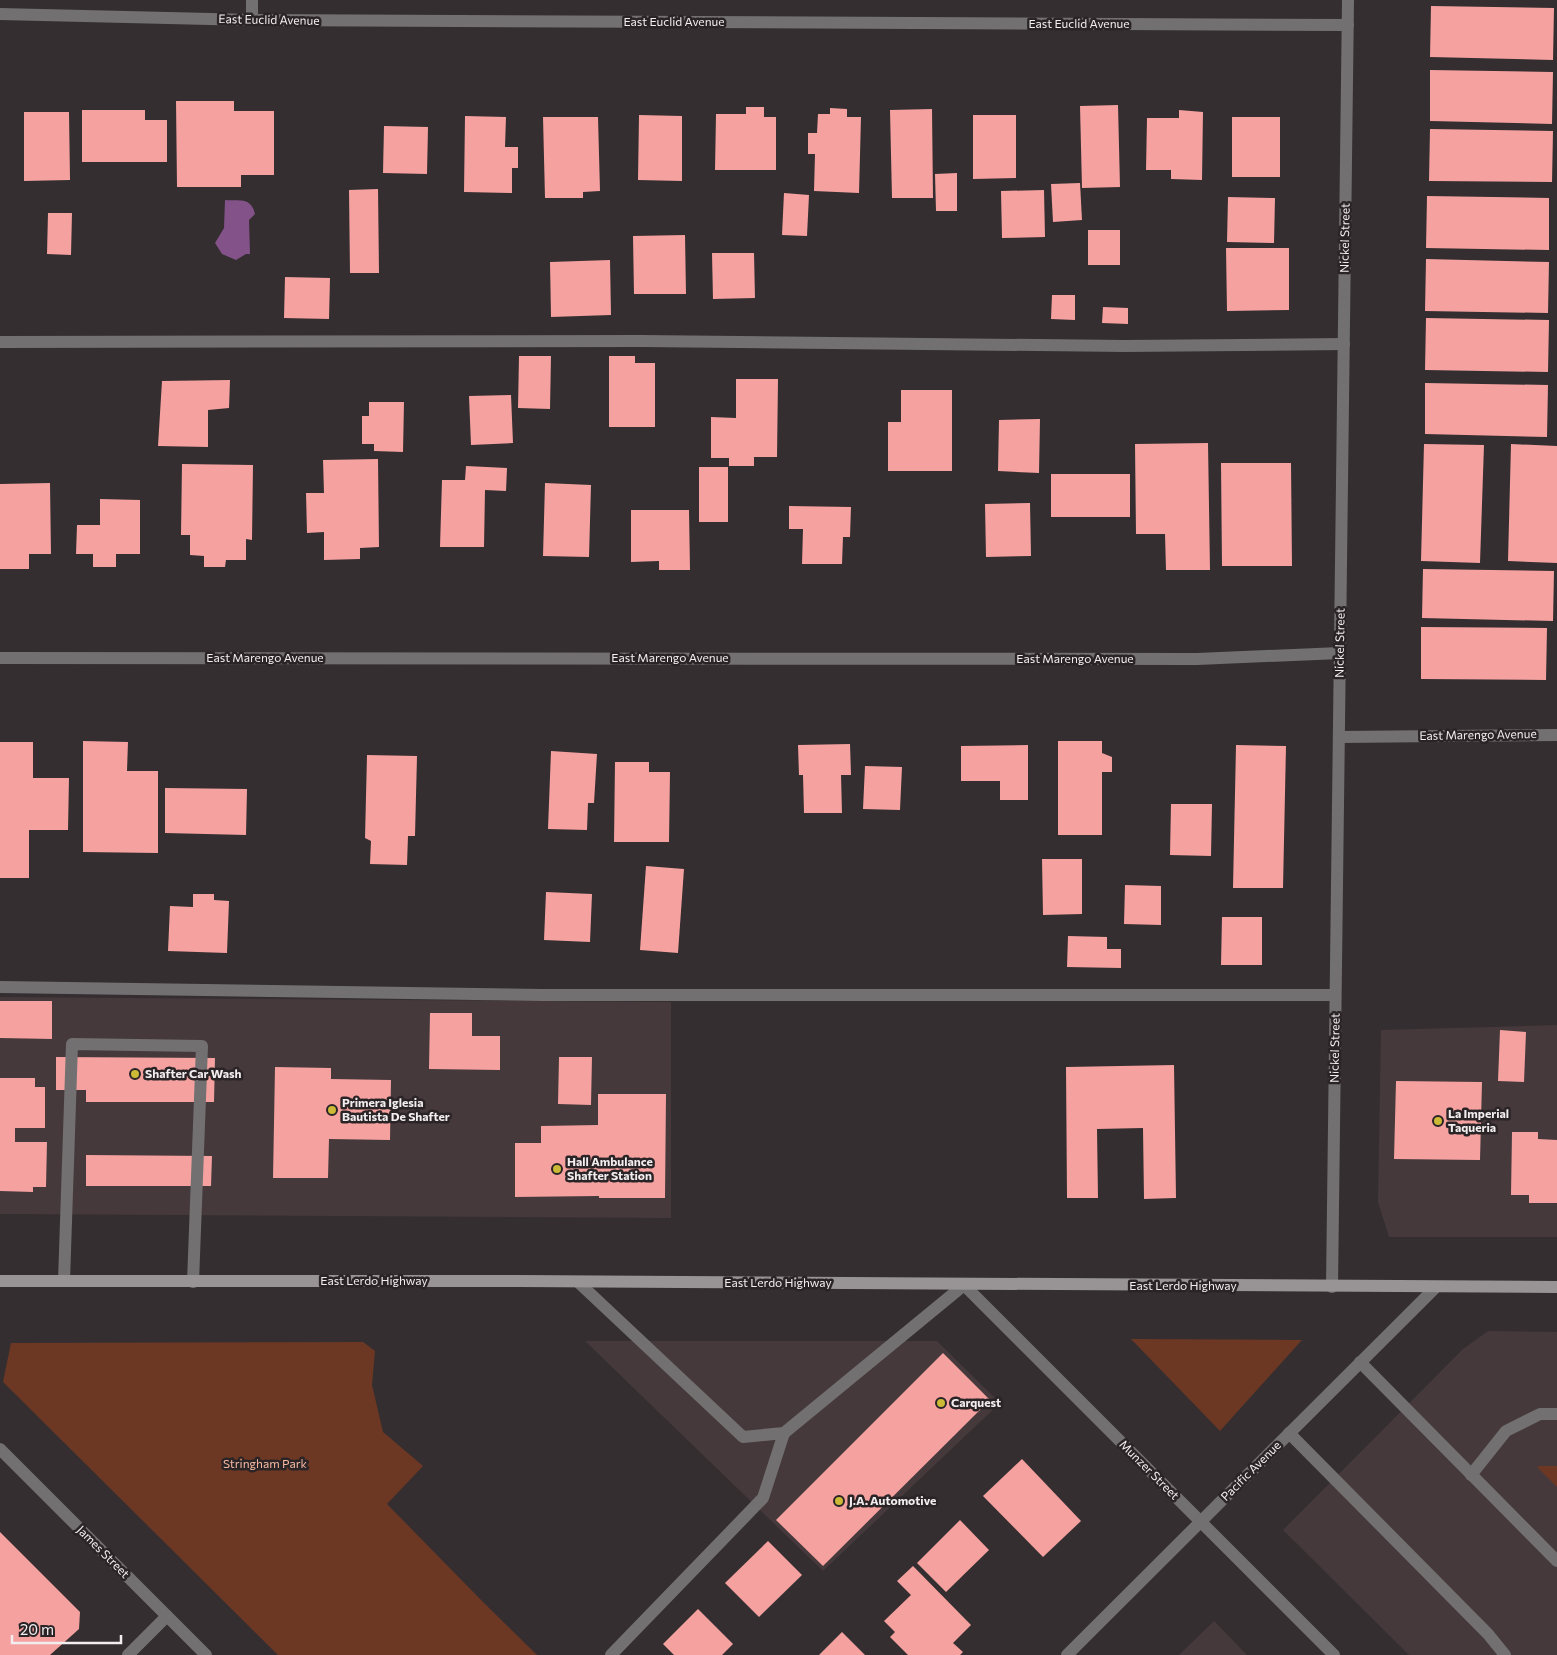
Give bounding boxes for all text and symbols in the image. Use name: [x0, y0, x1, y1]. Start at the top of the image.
street label: East Euclid Avenue: [218, 11, 320, 27]
street label: East Euclid Avenue: [623, 14, 725, 28]
street label: East Euclid Avenue: [1028, 16, 1130, 30]
street label: Nickel Street: [1336, 203, 1352, 273]
street label: Nickel Street: [1331, 608, 1347, 678]
street label: East Marengo Avenue: [206, 650, 324, 664]
street label: East Marengo Avenue: [611, 650, 729, 664]
street label: East Marengo Avenue: [1016, 651, 1134, 665]
street label: East Marengo Avenue: [1419, 726, 1537, 742]
street label: Nickel Street: [1326, 1013, 1342, 1083]
place label: Shafter Car Wash: [145, 1066, 242, 1080]
marker: Shafter Car Wash: [129, 1068, 141, 1080]
place label: Primera Iglesia Bautista De Shafter: [342, 1095, 450, 1123]
marker: Primera Iglesia Bautista De Shafter: [326, 1104, 338, 1116]
place label: La Imperial Taqueria: [1448, 1106, 1509, 1134]
marker: La Imperial Taqueria: [1432, 1115, 1444, 1127]
place label: Hall Ambulance Shafter Station: [567, 1154, 653, 1182]
marker: Hall Ambulance Shafter Station: [551, 1163, 563, 1175]
street label: East Lerdo Highway: [320, 1273, 428, 1287]
street label: East Lerdo Highway: [724, 1275, 832, 1289]
street label: East Lerdo Highway: [1129, 1278, 1237, 1292]
place label: Carquest: [951, 1395, 1001, 1409]
marker: Carquest: [935, 1397, 947, 1409]
street label: Munzer Street: [1117, 1437, 1182, 1502]
street label: Pacific Avenue: [1217, 1437, 1283, 1503]
park label: Stringham Park: [223, 1456, 308, 1470]
place label: J.A. Automotive: [849, 1493, 936, 1508]
marker: J.A. Automotive: [833, 1495, 845, 1507]
street label: James Street: [74, 1522, 133, 1581]
scale bar: [12, 1612, 121, 1644]
text: 20 m: [20, 1620, 54, 1638]

